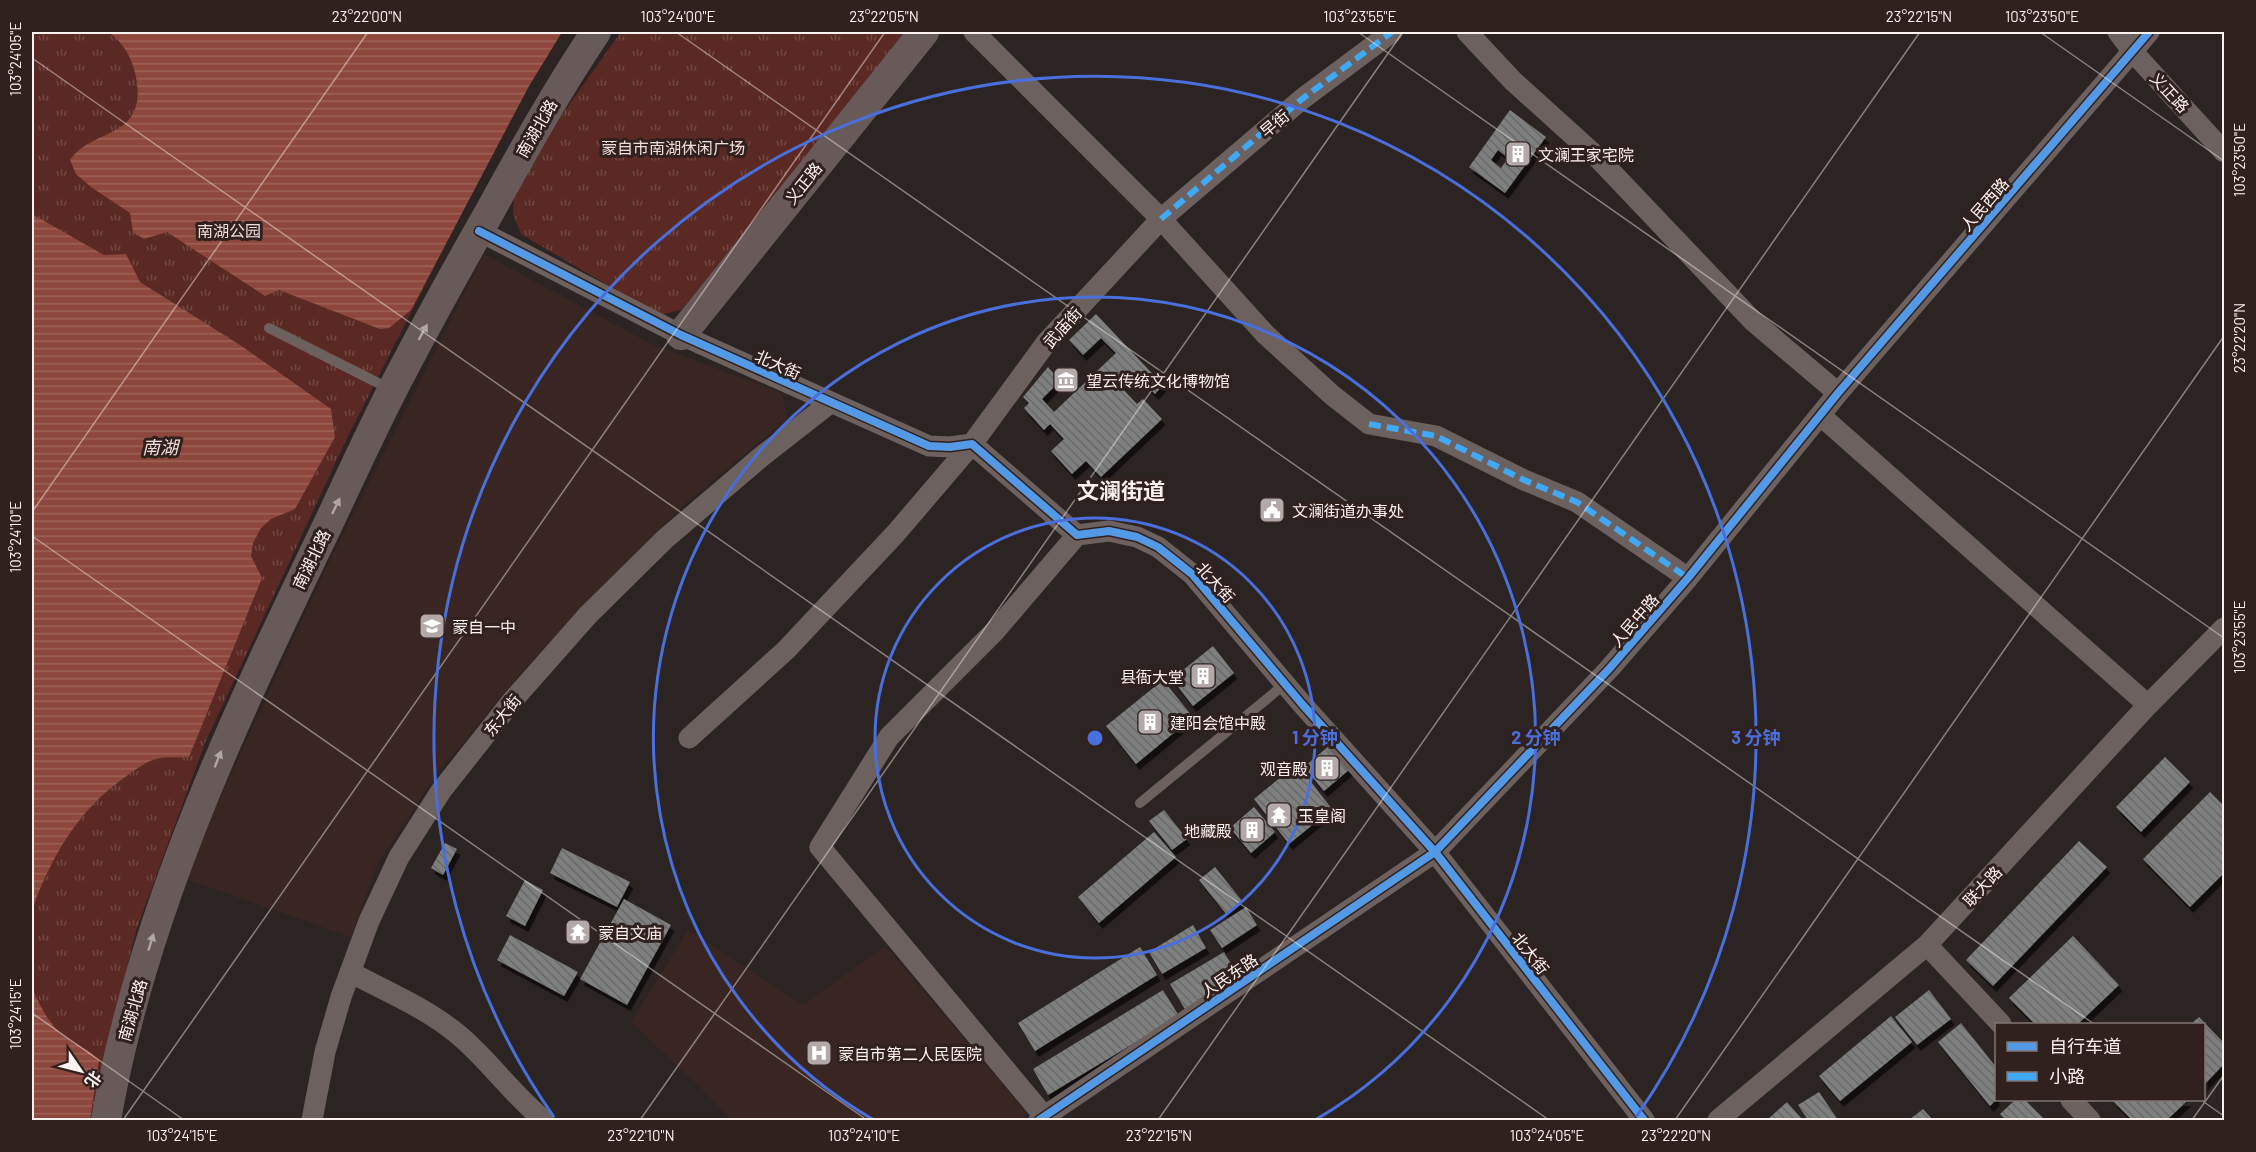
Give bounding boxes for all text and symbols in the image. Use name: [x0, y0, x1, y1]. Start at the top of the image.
text: 23°22'00"N: [332, 7, 402, 25]
text: 103°24'00"E: [640, 7, 716, 25]
text: 23°22'05"N: [849, 7, 919, 25]
text: 103°23'55"E: [1323, 7, 1397, 25]
text: 23°22'15"N: [1886, 7, 1952, 25]
text: 103°23'50"E: [2005, 7, 2079, 25]
text: 103°24'05"E: [6, 22, 24, 96]
street label: 义正路: [2147, 68, 2193, 116]
street label: 南湖北路: [512, 96, 560, 160]
street label: 早街: [1256, 105, 1292, 141]
text: 103°23'50"E: [2230, 123, 2248, 197]
park label: 蒙自市南湖休闲广场: [601, 138, 745, 157]
building icon: 文澜王家宅院: [1503, 139, 1533, 169]
place label: 文澜王家宅院: [1538, 145, 1634, 164]
street label: 义正路: [781, 158, 825, 208]
street label: 人民西路: [1956, 174, 2012, 234]
park label: 南湖公园: [197, 221, 261, 240]
street label: 武庙街: [1039, 303, 1085, 351]
text: 23°22'20"N: [2230, 303, 2248, 373]
one-way arrow: [418, 323, 428, 340]
street label: 北大街: [752, 346, 804, 382]
museum icon: 望云传统文化博物馆: [1051, 365, 1081, 395]
place label: 望云传统文化博物馆: [1086, 371, 1230, 390]
water label: 南湖: [142, 436, 181, 458]
district label: 文澜街道: [1077, 477, 1165, 503]
public building icon: 文澜街道办事处: [1257, 495, 1287, 525]
one-way arrow: [332, 498, 341, 515]
text: 103°24'10"E: [6, 501, 24, 573]
place label: 文澜街道办事处: [1292, 501, 1404, 520]
street label: 南湖北路: [288, 526, 334, 592]
street label: 北大街: [1193, 558, 1239, 606]
street label: 人民中路: [1606, 590, 1662, 650]
text: 103°23'55"E: [2230, 600, 2248, 674]
school or university icon: 蒙自一中: [417, 611, 447, 641]
place label: 蒙自一中: [452, 617, 516, 636]
building icon: 县衙大堂: [1188, 661, 1218, 691]
place label: 县衙大堂: [1120, 667, 1184, 686]
street label: 东大街: [480, 690, 524, 740]
building icon: 建阳会馆中殿: [1135, 707, 1165, 737]
place label: 建阳会馆中殿: [1170, 713, 1266, 732]
text: 1 分钟: [1292, 726, 1338, 748]
text: 2 分钟: [1511, 726, 1561, 748]
text: 3 分钟: [1731, 726, 1781, 748]
centre of rings: [1085, 728, 1105, 748]
one-way arrow: [214, 750, 223, 768]
building icon: 观音殿: [1312, 753, 1342, 783]
place label: 观音殿: [1260, 759, 1308, 778]
temple icon: 玉皇阁: [1264, 800, 1294, 830]
place label: 玉皇阁: [1298, 806, 1346, 825]
building icon: 地藏殿: [1237, 815, 1267, 845]
place label: 地藏殿: [1184, 821, 1232, 840]
street label: 联大路: [1959, 862, 2005, 910]
temple icon: 蒙自文庙: [563, 917, 593, 947]
place label: 蒙自文庙: [598, 923, 662, 942]
street label: 北大街: [1509, 928, 1553, 978]
one-way arrow: [147, 933, 156, 951]
street label: 人民东路: [1197, 949, 1261, 1001]
street label: 南湖北路: [114, 977, 150, 1043]
text: 103°24'15"E: [6, 978, 24, 1050]
legend: [1995, 1023, 2205, 1101]
text: 自行车道: [2049, 1035, 2121, 1057]
hospital icon: 蒙自市第二人民医院: [804, 1038, 834, 1068]
north arrow: [51, 1041, 111, 1101]
place label: 蒙自市第二人民医院: [838, 1044, 982, 1063]
text: 小路: [2049, 1065, 2085, 1087]
text: 北: [81, 1068, 106, 1092]
text: 103°24'15"E: [146, 1126, 218, 1144]
text: 23°22'10"N: [607, 1126, 675, 1144]
text: 103°24'10"E: [828, 1126, 900, 1144]
text: 23°22'15"N: [1126, 1126, 1192, 1144]
text: 103°24'05"E: [1510, 1126, 1584, 1144]
text: 23°22'20"N: [1641, 1126, 1711, 1144]

